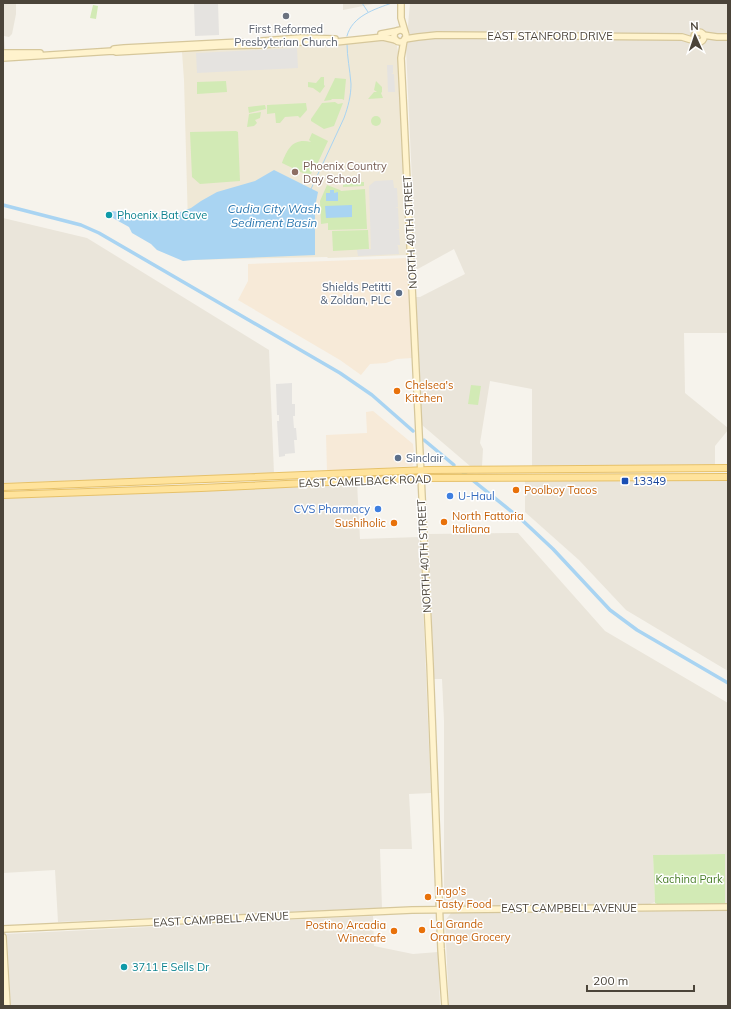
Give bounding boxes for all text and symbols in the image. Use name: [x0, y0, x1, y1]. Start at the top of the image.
marker: First Reformed Presbyterian Church: [281, 11, 291, 21]
north arrow: [675, 16, 715, 56]
text: N: [690, 19, 699, 33]
place label: First Reformed Presbyterian Church: [234, 22, 338, 49]
street label: EAST STANFORD DRIVE: [487, 29, 613, 43]
place label: Phoenix Country Day School: [303, 159, 387, 186]
marker: Phoenix Country Day School: [290, 167, 300, 177]
street label: NORTH 40TH STREET: [400, 175, 420, 289]
water label: Cudia City Wash Sediment Basin: [227, 201, 321, 230]
place label: Phoenix Bat Cave: [117, 208, 207, 222]
marker: Phoenix Bat Cave: [104, 210, 114, 220]
place label: Shields Petitti & Zoldan, PLC: [320, 280, 391, 307]
marker: Shields Petitti & Zoldan, PLC: [394, 288, 404, 298]
place label: Chelsea's Kitchen: [405, 378, 454, 405]
marker: Chelsea's Kitchen: [392, 386, 402, 396]
place label: Sinclair: [406, 451, 443, 465]
marker: Sinclair: [393, 453, 403, 463]
street label: EAST CAMELBACK ROAD: [298, 472, 432, 490]
place label: 13349: [633, 474, 666, 488]
marker: 13349: [620, 476, 630, 486]
place label: Poolboy Tacos: [524, 483, 597, 497]
marker: Poolboy Tacos: [511, 485, 521, 495]
place label: U-Haul: [458, 489, 495, 503]
marker: U-Haul: [445, 491, 455, 501]
street label: NORTH 40TH STREET: [414, 499, 434, 613]
place label: CVS Pharmacy: [294, 502, 370, 516]
marker: CVS Pharmacy: [373, 504, 383, 514]
place label: North Fattoria Italiana: [452, 509, 524, 536]
place label: Sushiholic: [335, 516, 387, 530]
marker: North Fattoria Italiana: [439, 517, 449, 527]
marker: Sushiholic: [389, 518, 399, 528]
park label: Kachina Park: [655, 872, 723, 886]
place label: Ingo's Tasty Food: [436, 884, 492, 911]
marker: Ingo's Tasty Food: [423, 892, 433, 902]
street label: EAST CAMPBELL AVENUE: [501, 901, 637, 915]
street label: EAST CAMPBELL AVENUE: [153, 908, 289, 930]
place label: La Grande Orange Grocery: [430, 917, 511, 944]
place label: Postino Arcadia Winecafe: [306, 918, 386, 945]
marker: La Grande Orange Grocery: [417, 925, 427, 935]
marker: Postino Arcadia Winecafe: [389, 926, 399, 936]
place label: 3711 E Sells Dr: [132, 960, 209, 974]
marker: 3711 E Sells Dr: [119, 962, 129, 972]
scale bar: [587, 967, 694, 993]
text: 200 m: [593, 973, 628, 988]

